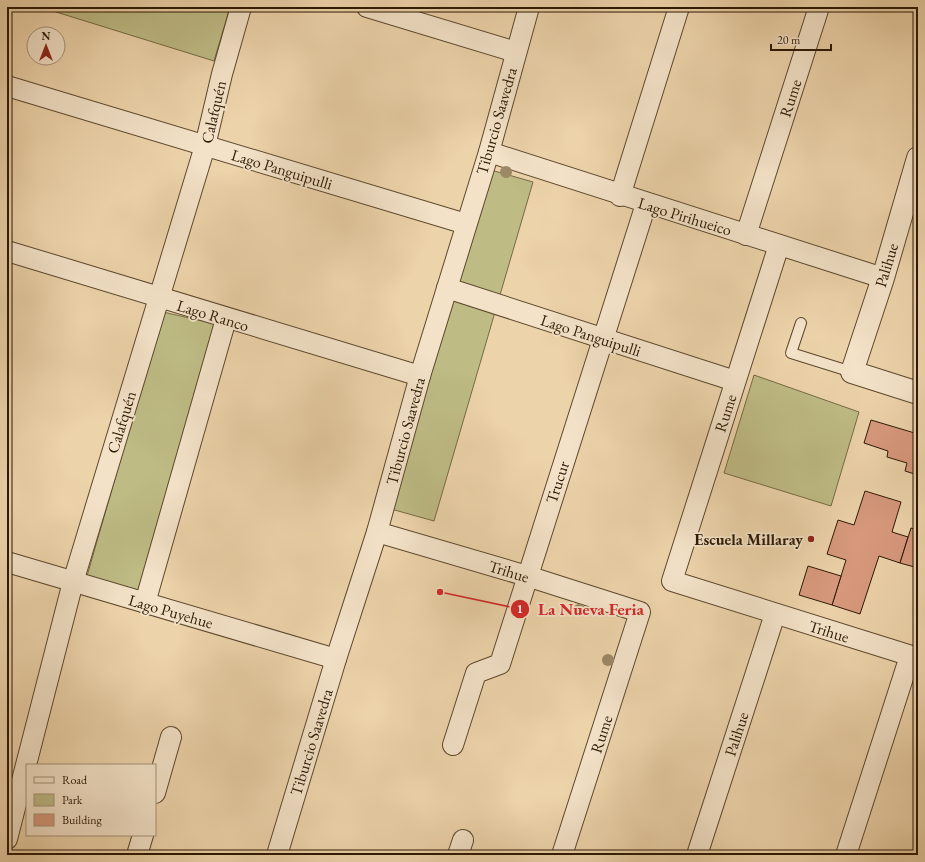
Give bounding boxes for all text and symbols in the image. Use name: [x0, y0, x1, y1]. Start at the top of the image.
north arrow: [26, 26, 66, 66]
scale bar: [771, 26, 831, 52]
text: N: [42, 29, 51, 43]
text: 20 m: [777, 32, 801, 48]
street label: Tiburcio Saavedra: [471, 64, 522, 177]
street label: Rume: [775, 77, 806, 120]
street label: Calafquén: [196, 78, 231, 146]
street label: Lago Panguipulli: [229, 144, 335, 195]
street label: Lago Pirihueico: [636, 192, 734, 241]
street label: Palihue: [870, 241, 903, 290]
street label: Lago Ranco: [174, 295, 251, 336]
street label: Lago Panguipulli: [538, 309, 644, 362]
street label: Tiburcio Saavedra: [381, 374, 430, 487]
street label: Calafquén: [102, 388, 141, 456]
street label: Rume: [710, 392, 741, 435]
street label: Trucur: [541, 458, 574, 506]
place label: Escuela Millaray: [694, 529, 803, 550]
marker: Escuela Millaray: [806, 534, 816, 544]
street label: Trihue: [486, 555, 532, 588]
street label: Lago Puyehue: [126, 589, 215, 634]
callout: La Nueva Feria: [510, 594, 652, 623]
text: La Nueva Feria: [538, 598, 645, 620]
text: 1: [517, 601, 523, 617]
street label: Trihue: [806, 615, 852, 648]
street label: Tiburcio Saavedra: [285, 686, 338, 798]
street label: Palihue: [720, 709, 753, 759]
street label: Rume: [586, 713, 617, 756]
legend: [26, 764, 156, 836]
text: Road: [62, 772, 88, 788]
text: Park: [62, 792, 83, 808]
text: Building: [62, 812, 103, 828]

